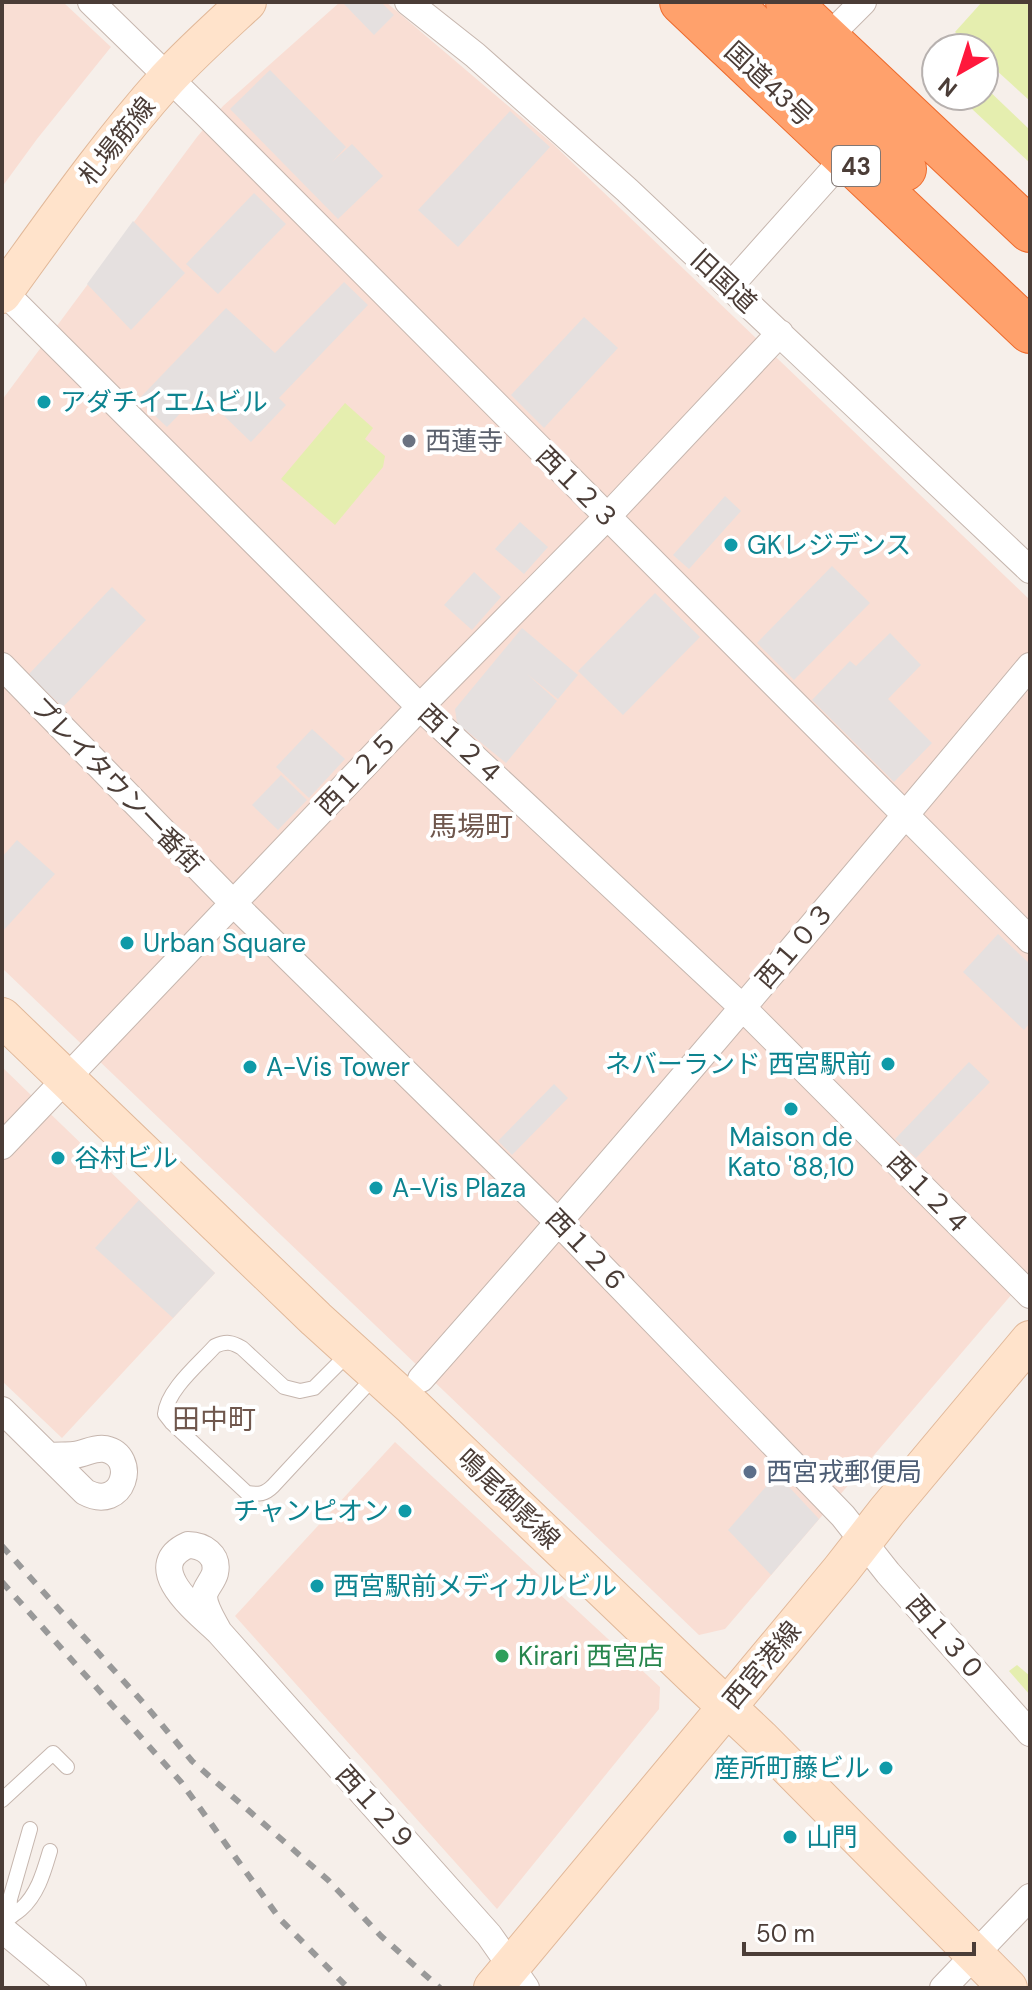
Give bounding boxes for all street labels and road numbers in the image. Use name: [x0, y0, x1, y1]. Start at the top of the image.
street label: 国道43号: [717, 34, 821, 134]
street label: 札場筋線: [71, 90, 163, 192]
road number: 43: [832, 146, 880, 186]
street label: 旧国道: [684, 242, 764, 320]
street label: 西１２３: [529, 439, 627, 537]
street label: プレイタウン一番街: [24, 689, 210, 881]
street label: 西１２４: [411, 697, 511, 793]
street label: 西１２５: [309, 724, 405, 822]
street label: 西１０３: [748, 895, 842, 995]
street label: 西１２４: [880, 1145, 978, 1243]
street label: 西１２６: [539, 1202, 635, 1300]
street label: 鳴尾御影線: [450, 1442, 568, 1556]
street label: 西１３０: [899, 1588, 993, 1688]
street label: 西宮港線: [716, 1614, 808, 1716]
street label: 西１２９: [329, 1758, 423, 1858]

